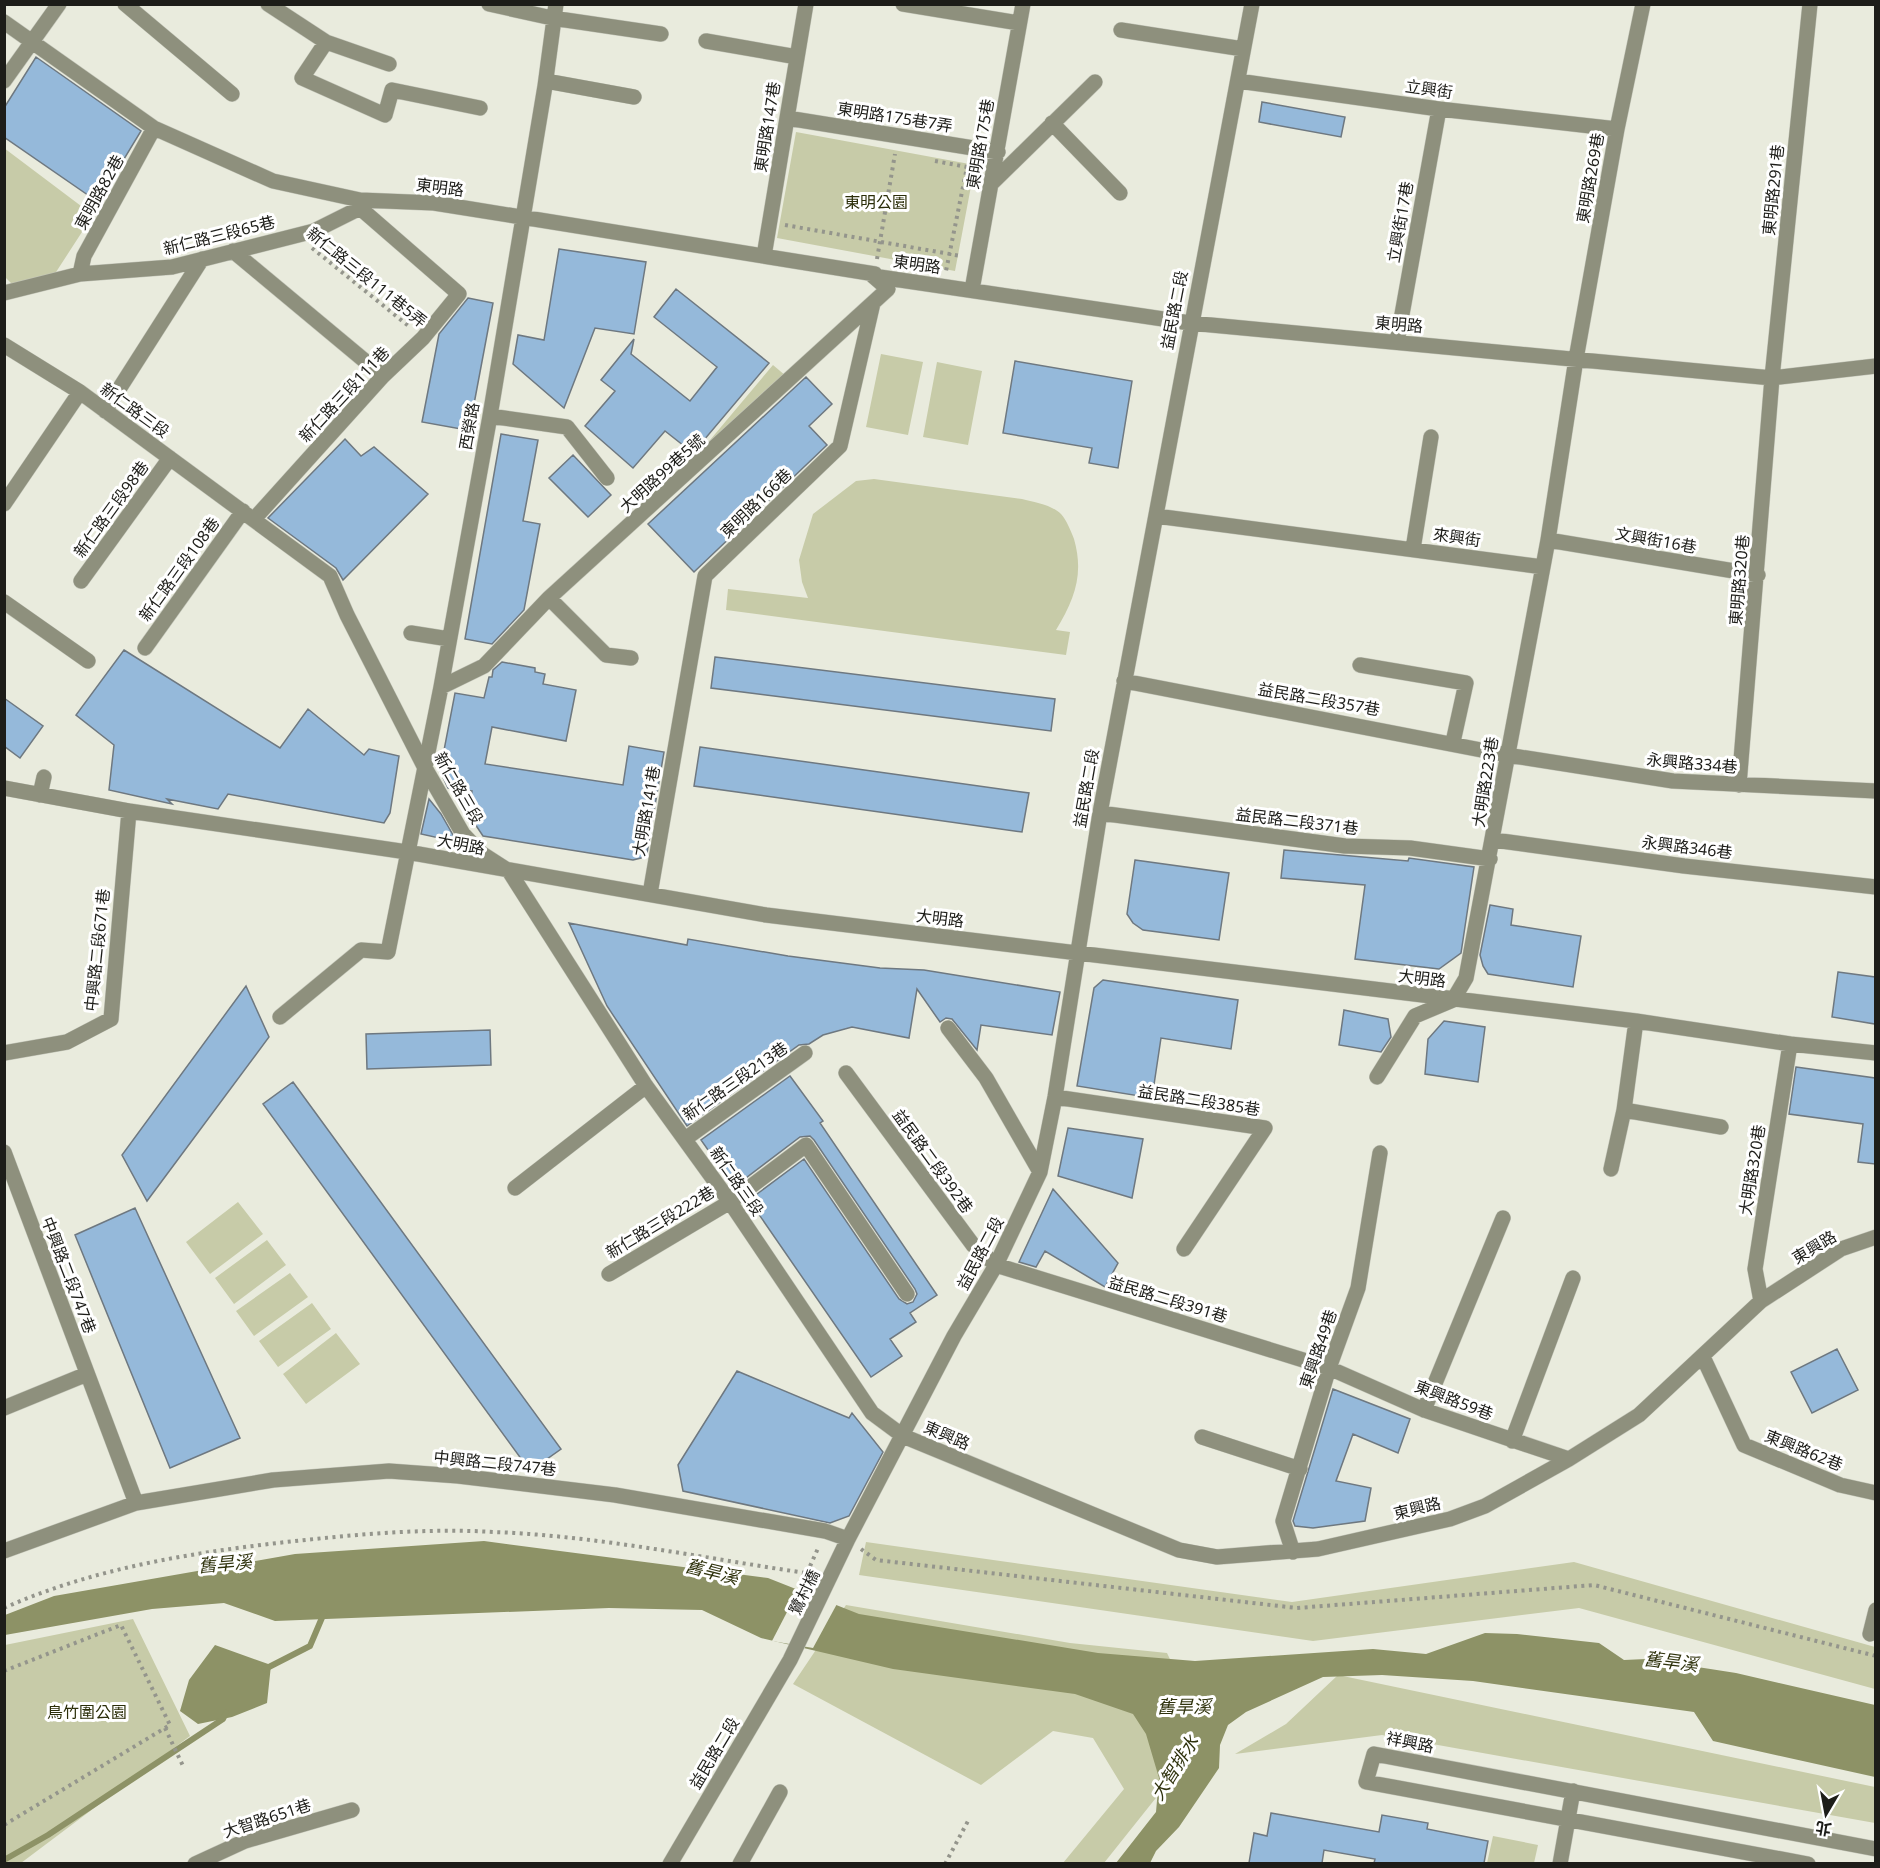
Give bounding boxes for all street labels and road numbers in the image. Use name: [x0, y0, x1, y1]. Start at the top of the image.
street label: 立興街: [1404, 75, 1454, 103]
street label: 東明路147巷: [749, 80, 785, 174]
street label: 東明路175巷7弄: [836, 97, 954, 137]
street label: 東明路175巷: [961, 97, 999, 191]
street label: 東明路269巷: [1571, 131, 1609, 225]
street label: 東明路291巷: [1757, 143, 1789, 237]
street label: 東明路82巷: [69, 151, 129, 233]
street label: 東明路: [415, 173, 465, 201]
street label: 立興街17巷: [1382, 180, 1418, 264]
street label: 新仁路三段65巷: [161, 210, 277, 260]
street label: 新仁路三段111巷5弄: [302, 222, 432, 332]
street label: 東明路: [892, 250, 942, 278]
street label: 益民路二段: [1156, 269, 1192, 351]
street label: 東明路: [1374, 311, 1424, 337]
street label: 新仁路三段111巷: [294, 341, 394, 447]
street label: 新仁路三段: [96, 378, 174, 442]
street label: 西榮路: [454, 400, 484, 452]
street label: 大明路99巷5號: [615, 429, 709, 517]
street label: 新仁路三段98巷: [69, 456, 153, 562]
street label: 東明路166巷: [715, 463, 797, 543]
street label: 新仁路三段108巷: [134, 513, 224, 625]
street label: 文興街16巷: [1614, 522, 1698, 558]
street label: 來興街: [1432, 523, 1482, 551]
street label: 東明路320巷: [1724, 533, 1754, 627]
street label: 益民路二段357巷: [1256, 677, 1382, 721]
street label: 大明路223巷: [1467, 735, 1503, 829]
street label: 益民路二段: [1068, 747, 1104, 829]
street label: 新仁路三段: [429, 748, 489, 828]
street label: 永興路334巷: [1645, 748, 1739, 778]
street label: 大明路141巷: [627, 764, 665, 858]
street label: 益民路二段371巷: [1234, 803, 1360, 839]
street label: 大明路: [435, 829, 487, 859]
street label: 永興路346巷: [1640, 831, 1734, 863]
street label: 中興路二段671巷: [80, 887, 114, 1013]
street label: 大明路: [915, 904, 965, 932]
street label: 大明路: [1397, 964, 1447, 992]
street label: 新仁路三段213巷: [678, 1037, 792, 1125]
street label: 益民路二段385巷: [1136, 1079, 1262, 1121]
street label: 益民路二段392巷: [888, 1105, 978, 1217]
street label: 大明路320巷: [1734, 1123, 1770, 1217]
street label: 新仁路三段: [705, 1142, 769, 1220]
street label: 新仁路三段222巷: [601, 1181, 719, 1263]
street label: 中興路二段747巷: [37, 1213, 101, 1337]
street label: 益民路二段: [952, 1213, 1008, 1293]
street label: 東興路: [1788, 1225, 1840, 1269]
street label: 益民路二段391巷: [1106, 1270, 1230, 1328]
street label: 東興路49巷: [1294, 1307, 1342, 1391]
street label: 東興路59巷: [1412, 1375, 1496, 1425]
street label: 東興路: [921, 1415, 973, 1455]
street label: 東興路62巷: [1762, 1424, 1846, 1476]
street label: 中興路二段747巷: [432, 1446, 558, 1480]
street label: 東興路: [1391, 1492, 1443, 1524]
street label: 鷺村橋: [784, 1566, 824, 1618]
street label: 益民路二段: [684, 1713, 744, 1793]
street label: 祥興路: [1384, 1727, 1436, 1757]
street label: 大智路651巷: [220, 1793, 314, 1843]

